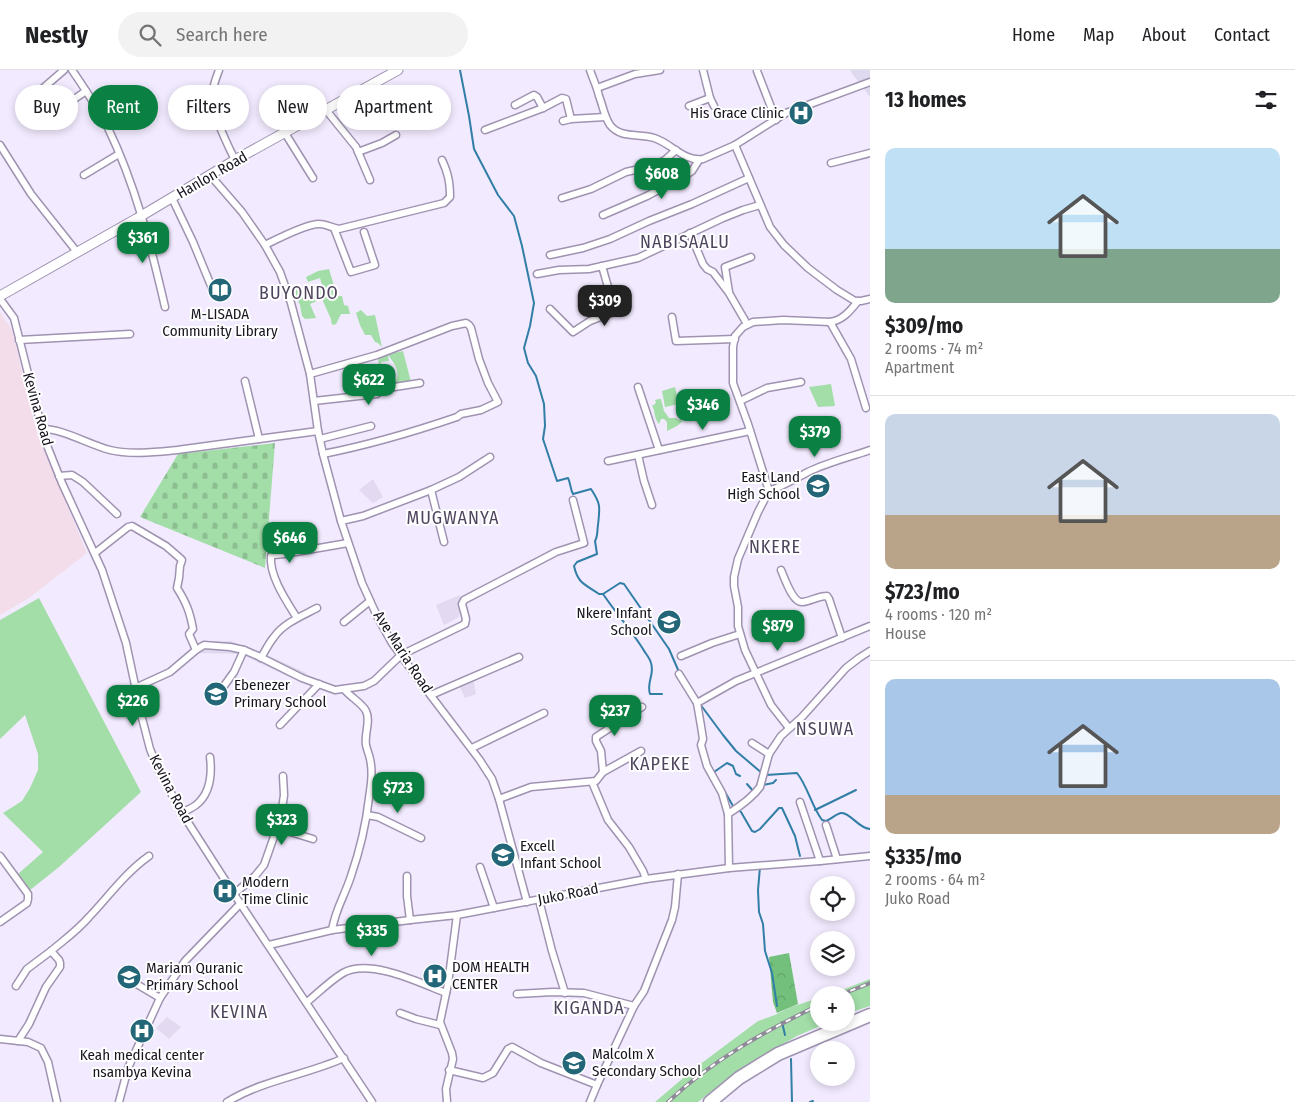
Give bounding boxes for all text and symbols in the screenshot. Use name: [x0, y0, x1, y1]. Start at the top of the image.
search box: [118, 12, 468, 57]
text: Nestly: [25, 21, 88, 49]
icon: search: [136, 21, 164, 49]
text: Search here: [176, 23, 268, 46]
text: Home: [1012, 24, 1055, 46]
text: Map: [1083, 24, 1114, 46]
text: About: [1142, 24, 1186, 46]
text: Contact: [1214, 24, 1270, 46]
chip: Buy: [15, 85, 78, 130]
chip: Rent: [88, 85, 158, 130]
chip: Filters: [168, 85, 249, 130]
chip: New: [259, 85, 327, 130]
chip: Apartment: [337, 85, 451, 130]
icon: filters: [1252, 86, 1280, 114]
text: 13 homes: [885, 87, 966, 113]
hospital icon: His Grace Clinic: [788, 100, 814, 126]
place label: His Grace Clinic: [690, 104, 785, 122]
street label: Hanlon Road: [173, 148, 251, 202]
pin: $608: [632, 158, 692, 200]
text: $608: [645, 164, 679, 183]
icon: home: [1038, 181, 1128, 271]
pin: $361: [113, 222, 173, 264]
text: $361: [128, 228, 158, 247]
district label: NABISAALU: [640, 231, 730, 253]
library icon: M-LISADA Community Library: [207, 277, 233, 303]
district label: BUYONDO: [259, 282, 339, 304]
pin: $309: [575, 284, 635, 327]
text: $309: [589, 291, 621, 310]
place label: M-LISADA Community Library: [162, 305, 278, 340]
text: $309/mo: [885, 313, 963, 339]
text: 2 rooms · 74 m²: [885, 339, 983, 358]
text: Apartment: [885, 358, 954, 377]
pin: $622: [339, 364, 399, 406]
street label: Kevina Road: [19, 370, 57, 448]
text: $622: [353, 370, 385, 389]
pin: $346: [673, 388, 733, 431]
text: $346: [687, 395, 719, 414]
pin: $379: [785, 416, 845, 458]
text: $379: [800, 422, 830, 441]
icon: home: [1038, 446, 1128, 536]
place label: East Land High School: [727, 468, 800, 503]
school or university icon: East Land High School: [805, 473, 831, 499]
district label: MUGWANYA: [406, 507, 500, 529]
pin: $646: [260, 522, 320, 564]
text: $646: [274, 528, 306, 547]
district label: NKERE: [749, 536, 801, 558]
text: $723/mo: [885, 579, 960, 605]
place label: Nkere Infant School: [577, 604, 652, 639]
text: 4 rooms · 120 m²: [885, 605, 992, 624]
street label: Ave Maria Road: [370, 607, 436, 697]
school or university icon: Nkere Infant School: [656, 609, 682, 635]
pin: $879: [748, 610, 808, 652]
text: $879: [762, 616, 794, 635]
text: House: [885, 624, 926, 643]
place label: Ebenezer Primary School: [234, 676, 326, 711]
school or university icon: Ebenezer Primary School: [203, 681, 229, 707]
pin: $226: [103, 684, 163, 727]
text: $226: [118, 691, 149, 710]
pin: $237: [585, 694, 645, 737]
text: $237: [600, 701, 630, 720]
icon: home: [1038, 711, 1128, 801]
district label: NSUWA: [796, 718, 854, 740]
street label: Kevina Road: [145, 751, 197, 827]
district label: KAPEKE: [630, 753, 690, 775]
pin: $723: [368, 772, 428, 814]
text: $723: [383, 778, 413, 797]
pin: $323: [252, 804, 312, 846]
text: $323: [267, 810, 297, 829]
place label: Excell Infant School: [520, 837, 601, 872]
school or university icon: Excell Infant School: [490, 842, 516, 868]
text: $335/mo: [885, 844, 962, 870]
text: 2 rooms · 64 m²: [885, 870, 985, 889]
place label: Modern Time Clinic: [242, 873, 309, 908]
map controls: [810, 876, 855, 1086]
button: locate: [810, 876, 855, 921]
hospital icon: Modern Time Clinic: [212, 878, 238, 904]
street label: Juko Road: [536, 879, 600, 909]
text: Juko Road: [885, 889, 950, 908]
pin: $335: [342, 914, 402, 957]
text: $335: [357, 921, 387, 940]
button: layers: [810, 931, 855, 976]
place label: DOM HEALTH CENTER: [452, 958, 530, 993]
place label: Mariam Quranic Primary School: [146, 959, 244, 994]
hospital icon: DOM HEALTH CENTER: [422, 963, 448, 989]
school or university icon: Mariam Quranic Primary School: [116, 964, 142, 990]
button: +: [810, 986, 855, 1031]
district label: KIGANDA: [553, 997, 625, 1019]
district label: KEVINA: [210, 1001, 268, 1023]
hospital icon: Keah medical center nsambya Kevina: [129, 1018, 155, 1044]
button: −: [810, 1041, 855, 1086]
place label: Malcolm X Secondary School: [592, 1045, 701, 1080]
place label: Keah medical center nsambya Kevina: [80, 1046, 205, 1081]
school or university icon: Malcolm X Secondary School: [561, 1050, 587, 1076]

